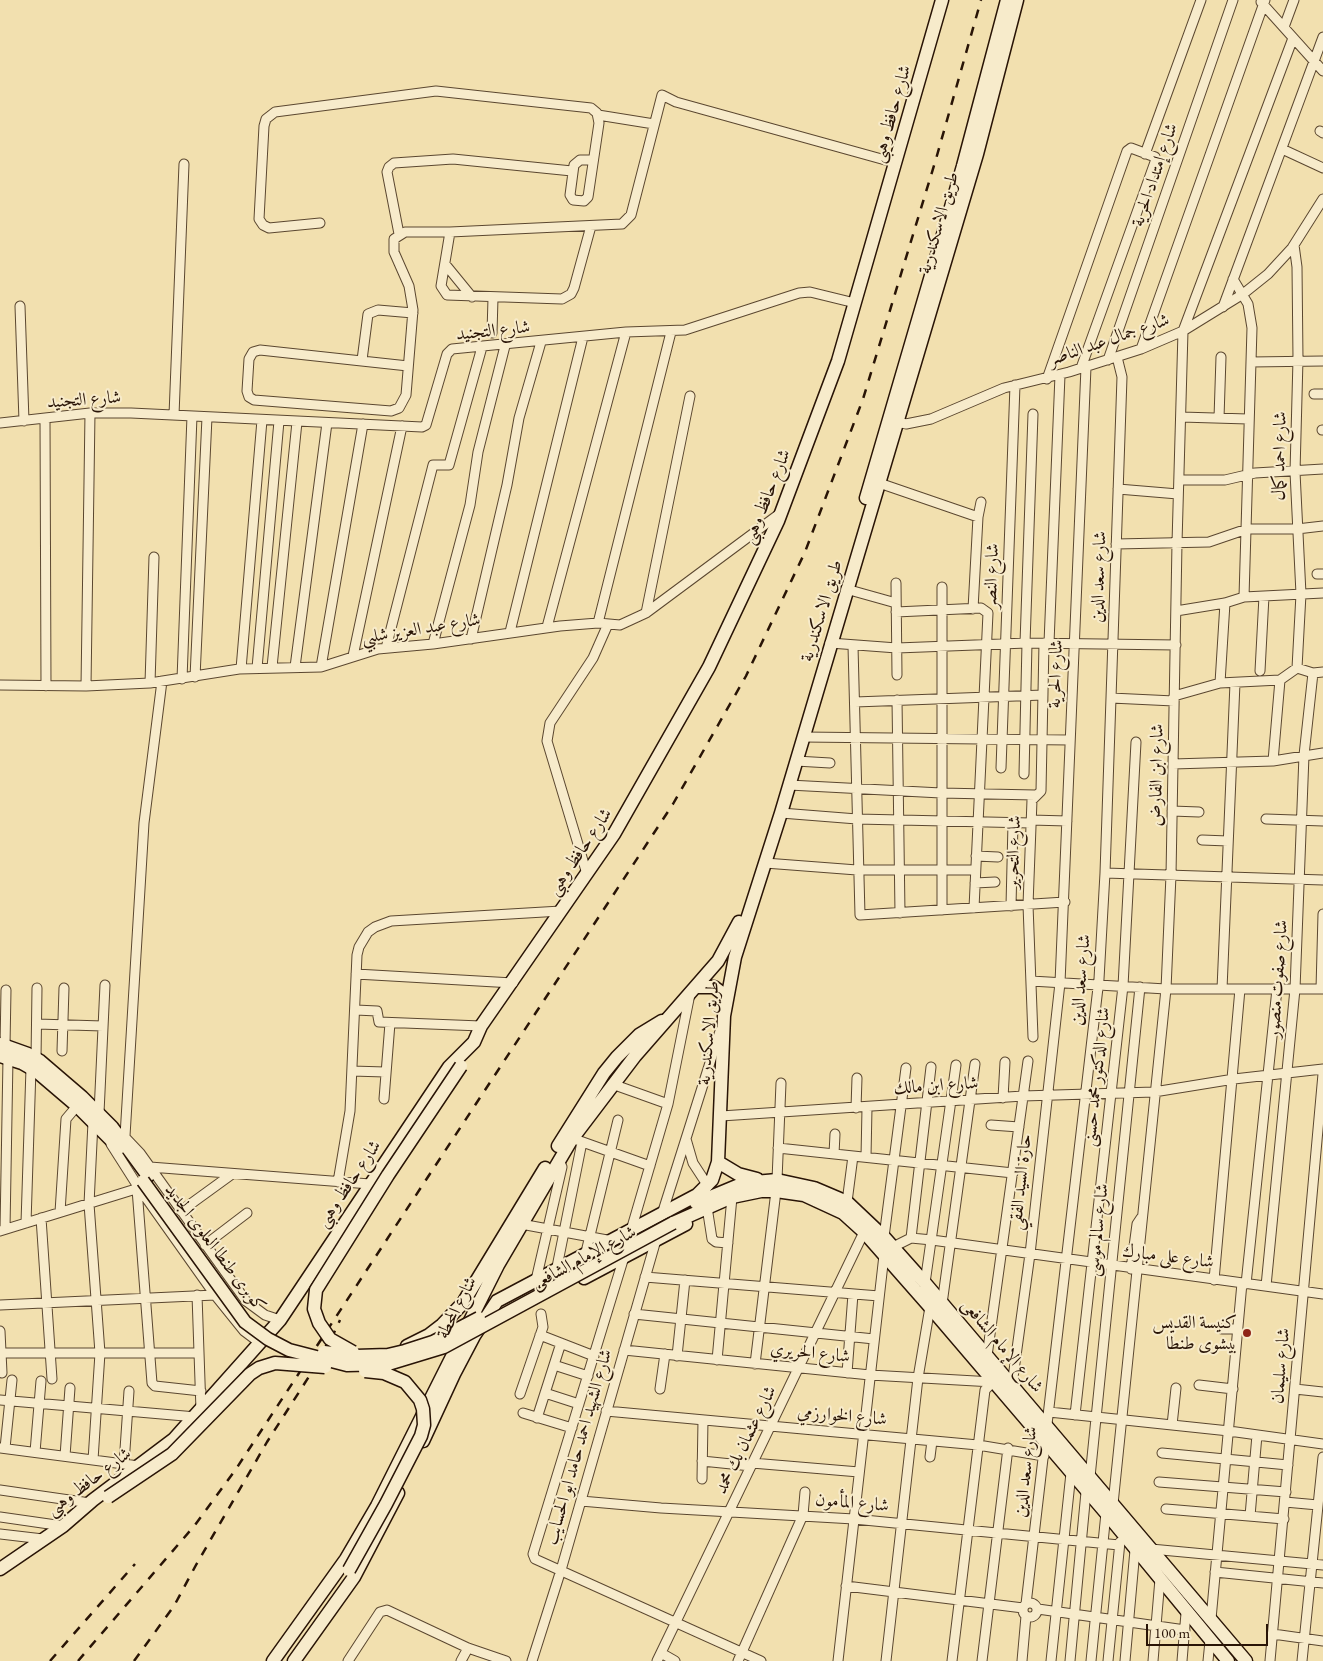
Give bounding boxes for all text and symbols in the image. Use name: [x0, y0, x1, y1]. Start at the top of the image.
street label: شارع حافظ وهبى: [868, 63, 916, 165]
street label: شارع إمتداد الحرية: [1127, 120, 1183, 230]
street label: طريق الاسكندرية: [914, 169, 964, 277]
street label: شارع جمال عبد الناصر: [1046, 309, 1172, 371]
street label: شارع التجنيد: [455, 316, 531, 346]
street label: شارع التجنيد: [46, 387, 122, 413]
street label: شارع احمد كمال: [1268, 411, 1292, 501]
street label: شارع حافظ وهبى: [738, 446, 796, 548]
street label: شارع سعد الدين: [1087, 531, 1111, 623]
street label: شارع النصر: [980, 543, 1004, 609]
street label: طريق الاسكندرية: [796, 558, 848, 664]
street label: شارع عبد العزيز شلبي: [360, 609, 482, 649]
street label: شارع الحرية: [1044, 639, 1068, 709]
street label: شارع ابن الفارض: [1145, 723, 1169, 827]
street label: شارع حافظ وهبى: [543, 804, 617, 900]
street label: شارع التحرير: [1002, 815, 1026, 889]
street label: شارع صفوت منصور: [1263, 919, 1293, 1039]
street label: شارع سعد الدين: [1066, 933, 1096, 1027]
street label: طريق الاسكندرية: [694, 980, 724, 1086]
street label: شارع الدكتور محمد حسنى: [1079, 1006, 1115, 1148]
street label: شارع ابن مالك: [893, 1072, 979, 1100]
street label: حارة السيد الفقي: [1005, 1133, 1037, 1231]
street label: شارع حافظ وهبى: [312, 1136, 386, 1232]
street label: كوبرى طنطا العلوى الجديد: [160, 1180, 270, 1316]
street label: شارع سالم موسى: [1082, 1182, 1114, 1278]
street label: شارع الإمام الشافعى: [528, 1221, 640, 1295]
street label: شارع على مبارك: [1121, 1241, 1215, 1273]
street label: شارع المحطة: [432, 1273, 482, 1343]
street label: شارع الإمام الشافعى: [957, 1295, 1047, 1397]
place label: كنيسة القديس بيشوى طنطا: [1152, 1312, 1237, 1355]
marker: كنيسة القديس بيشوى طنطا: [1241, 1327, 1253, 1339]
street label: شارع سليمان: [1267, 1327, 1295, 1405]
street label: شارع الحريري: [769, 1338, 851, 1368]
street label: شارع الشهيد احمد حامد ابو الحسايب: [541, 1347, 617, 1547]
street label: شارع عثمان بك محمد: [711, 1382, 781, 1498]
street label: شارع الخوارزمي: [796, 1401, 888, 1431]
street label: شارع سعد الدين: [1010, 1425, 1042, 1519]
street label: شارع حافظ وهبى: [42, 1443, 136, 1521]
street label: شارع المأمون: [814, 1489, 890, 1517]
scale bar: [1148, 1614, 1270, 1646]
text: 100 m: [1154, 1623, 1190, 1642]

